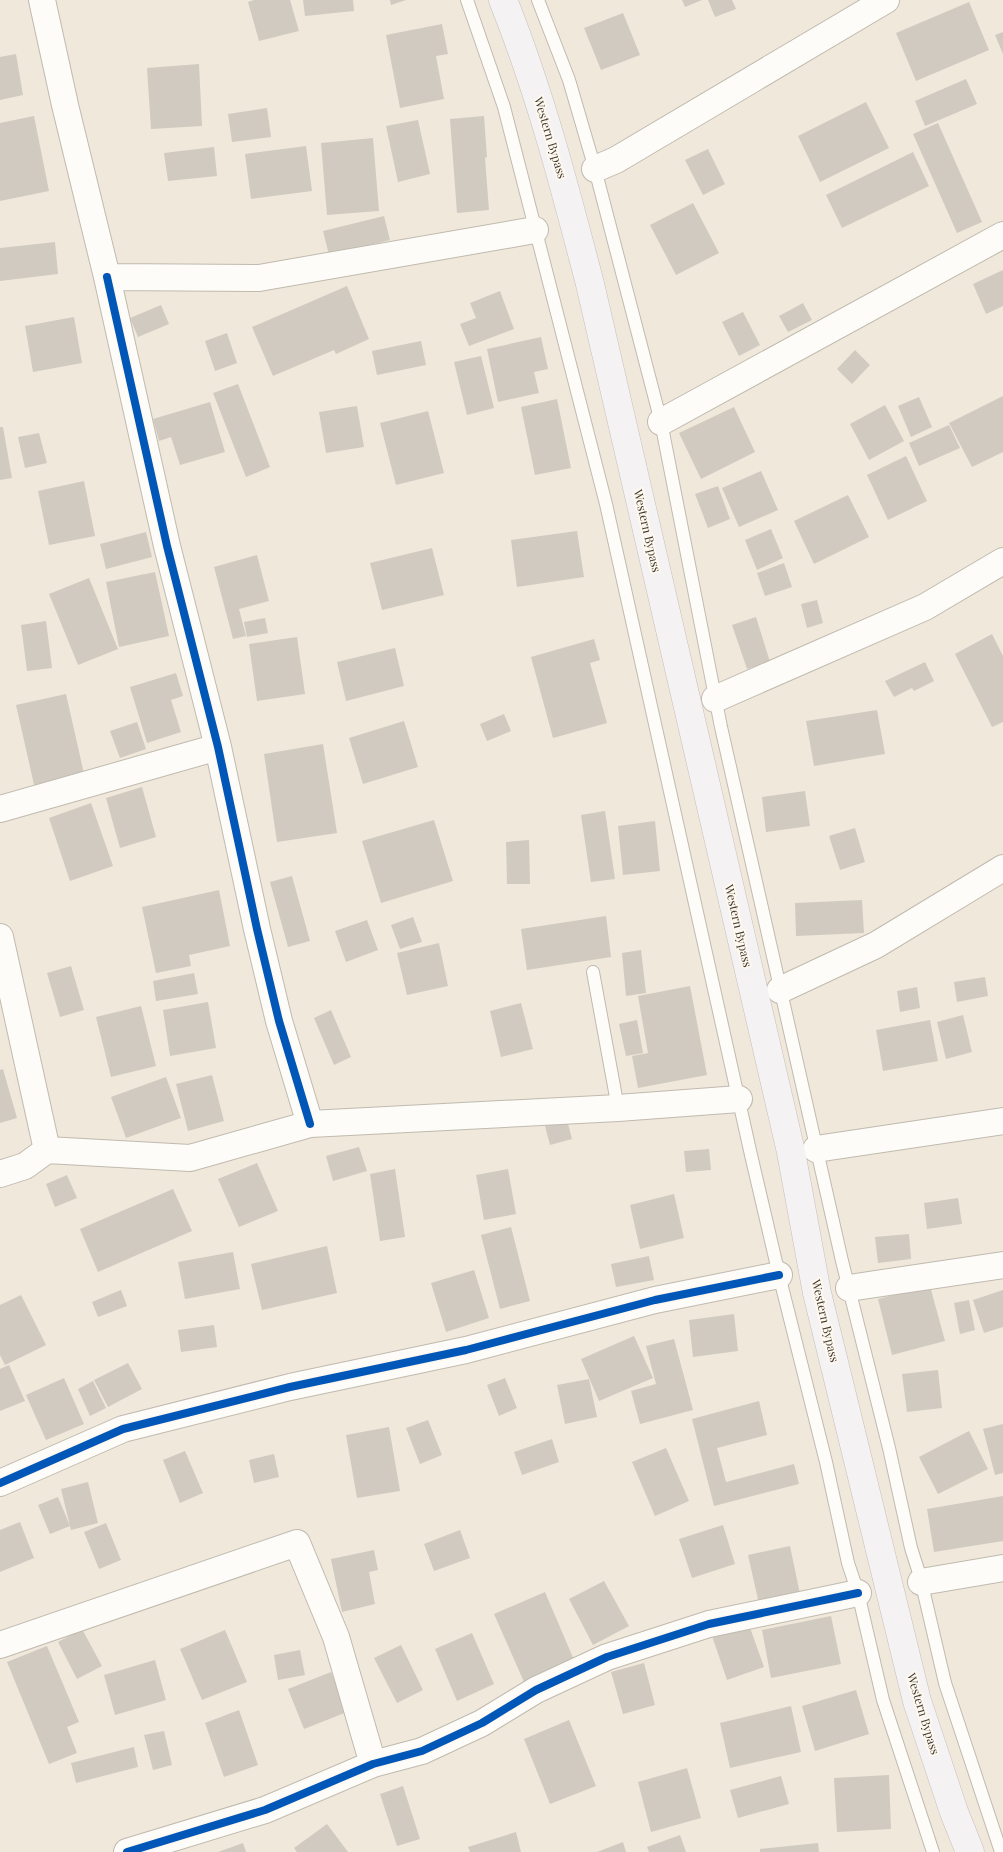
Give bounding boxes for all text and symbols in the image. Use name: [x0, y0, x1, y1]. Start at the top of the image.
street label: Western Bypass: [531, 94, 571, 180]
street label: Western Bypass: [630, 487, 665, 574]
street label: Western Bypass: [721, 882, 756, 969]
street label: Western Bypass: [808, 1277, 843, 1364]
street label: Western Bypass: [904, 1670, 944, 1756]

